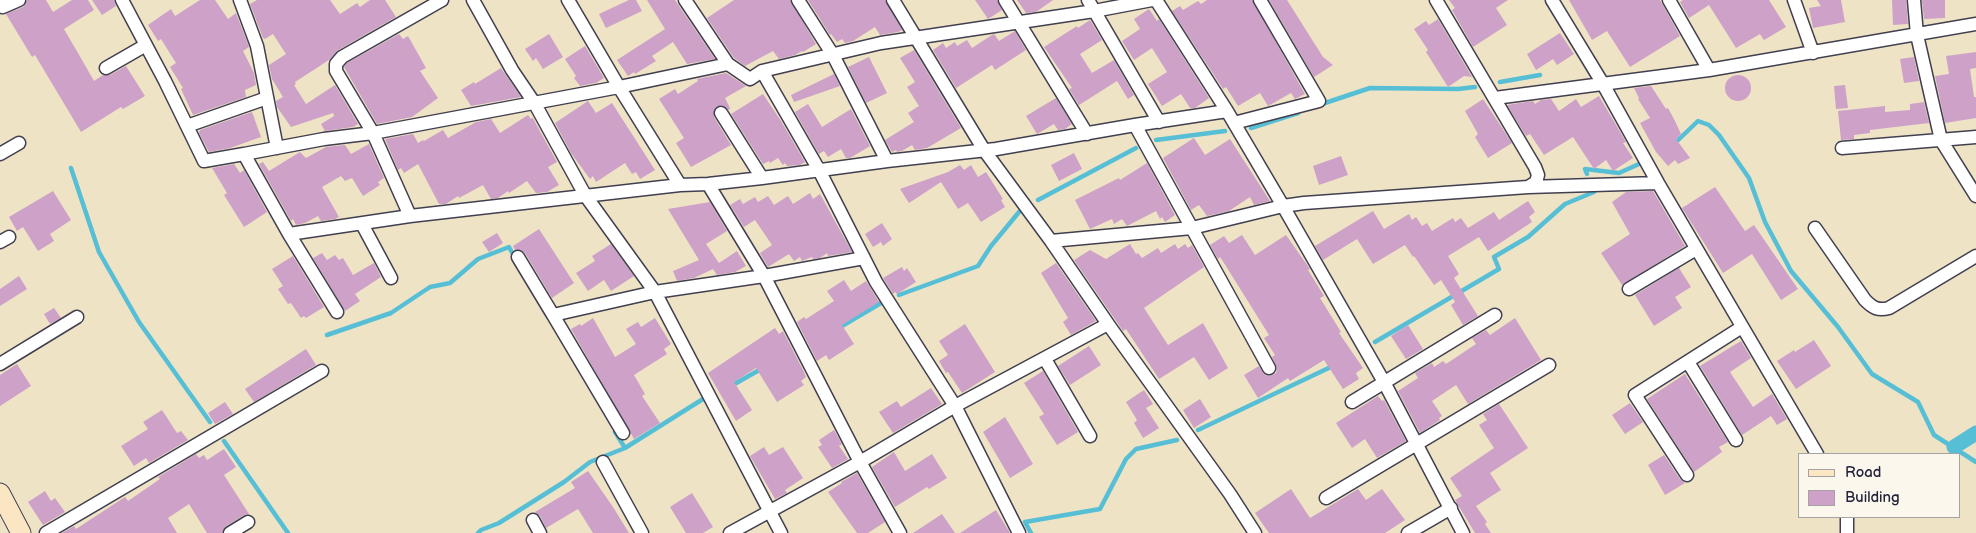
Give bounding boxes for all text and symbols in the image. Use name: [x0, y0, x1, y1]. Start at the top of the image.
legend: [1798, 453, 1961, 518]
text: Road: [1845, 463, 1881, 482]
text: Building: [1845, 488, 1900, 507]

